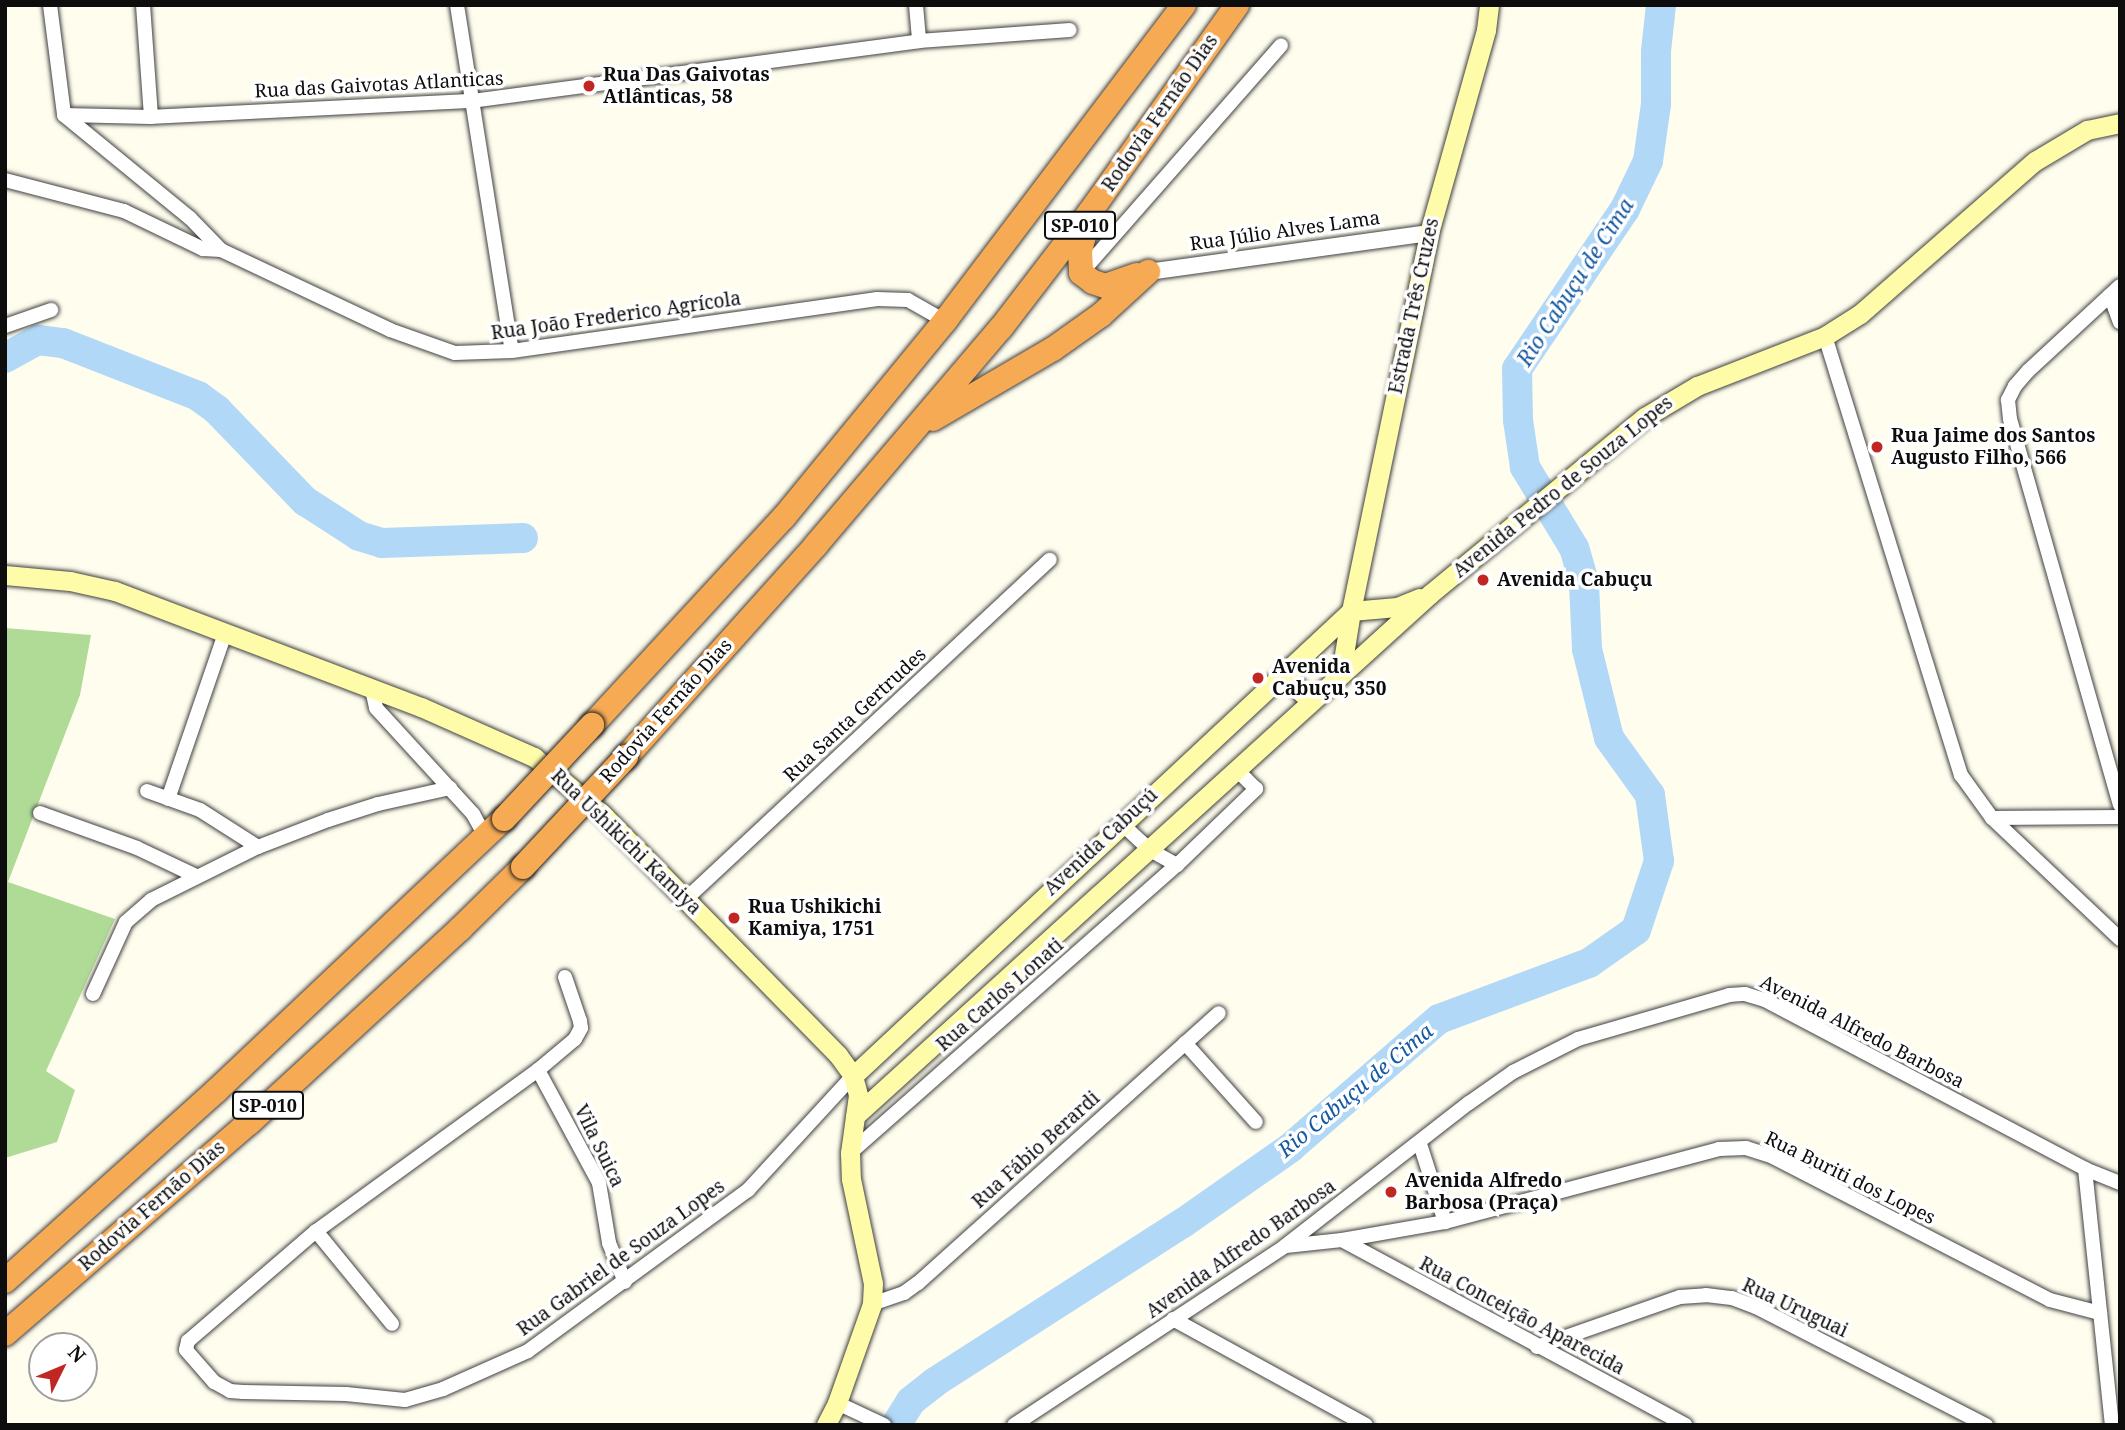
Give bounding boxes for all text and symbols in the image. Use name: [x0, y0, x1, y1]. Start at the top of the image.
street label: Rodovia Fernão Dias: [1097, 30, 1223, 196]
place label: Rua Das Gaivotas Atlânticas, 58: [603, 64, 770, 108]
street label: Rua das Gaivotas Atlanticas: [254, 67, 504, 103]
marker: Rua Das Gaivotas Atlânticas, 58: [581, 78, 597, 94]
water label: Rio Cabuçu de Cima: [1512, 194, 1638, 370]
street label: Rua Júlio Alves Lama: [1188, 206, 1382, 256]
road number: SP-010: [1043, 210, 1117, 240]
street label: Estrada Três Cruzes: [1384, 216, 1444, 396]
street label: Rua João Frederico Agrícola: [490, 287, 742, 345]
street label: Avenida Pedro de Souza Lopes: [1449, 391, 1677, 583]
place label: Rua Jaime dos Santos Augusto Filho, 566: [1891, 425, 2095, 469]
marker: Rua Jaime dos Santos Augusto Filho, 566: [1869, 439, 1885, 455]
place label: Avenida Cabuçu: [1497, 569, 1652, 591]
marker: Avenida Cabuçu: [1475, 572, 1491, 588]
street label: Rodovia Fernão Dias: [595, 634, 737, 788]
street label: Rua Santa Gertrudes: [779, 643, 931, 787]
place label: Avenida Cabuçu, 350: [1272, 656, 1387, 700]
marker: Avenida Cabuçu, 350: [1250, 670, 1266, 686]
street label: Rua Ushikichi Kamiya: [546, 764, 706, 920]
street label: Avenida Cabuçú: [1040, 784, 1162, 900]
place label: Rua Ushikichi Kamiya, 1751: [748, 896, 881, 940]
marker: Rua Ushikichi Kamiya, 1751: [726, 910, 742, 926]
street label: Rua Carlos Lonati: [932, 934, 1068, 1056]
street label: Avenida Alfredo Barbosa: [1756, 971, 1968, 1093]
water label: Rio Cabuçu de Cima: [1272, 1018, 1438, 1162]
street label: Rua Fábio Berardi: [968, 1087, 1104, 1213]
road number: SP-010: [231, 1090, 305, 1120]
street label: Vila Suica: [569, 1101, 629, 1191]
street label: Rua Buriti dos Lopes: [1761, 1127, 1939, 1229]
street label: Rodovia Fernão Dias: [74, 1136, 230, 1276]
place label: Avenida Alfredo Barbosa (Praça): [1405, 1170, 1562, 1214]
street label: Rua Gabriel de Souza Lopes: [513, 1175, 729, 1341]
street label: Avenida Alfredo Barbosa: [1142, 1175, 1340, 1323]
marker: Avenida Alfredo Barbosa (Praça): [1383, 1184, 1399, 1200]
street label: Rua Conceição Aparecida: [1415, 1252, 1629, 1380]
street label: Rua Uruguai: [1739, 1274, 1851, 1342]
north arrow: [28, 1332, 98, 1402]
text: N: [62, 1340, 92, 1368]

